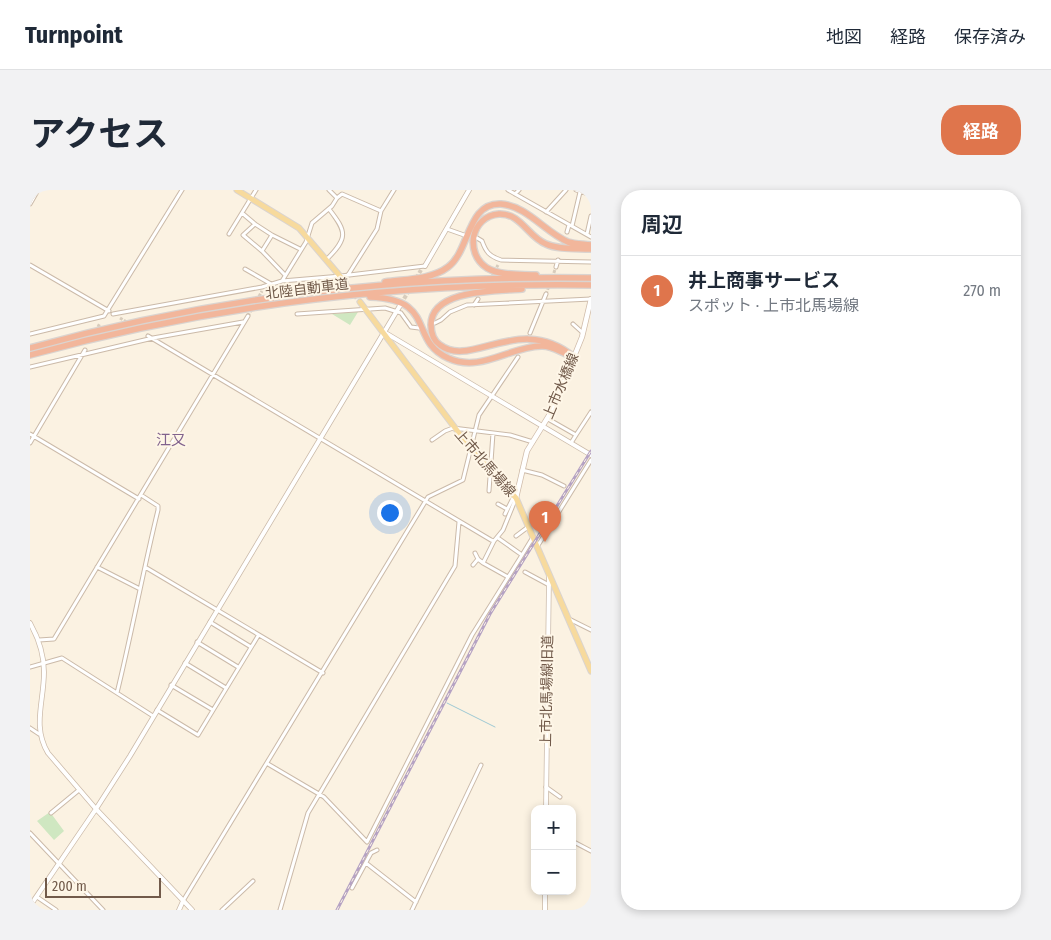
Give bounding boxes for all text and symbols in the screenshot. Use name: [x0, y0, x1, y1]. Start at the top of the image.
text: Turnpoint: [25, 21, 123, 49]
text: 地図: [826, 26, 862, 48]
text: 経路: [890, 26, 926, 48]
text: 保存済み: [954, 26, 1026, 48]
button: 経路: [941, 105, 1021, 155]
text: アクセス: [30, 113, 168, 155]
text: 周辺: [641, 212, 683, 238]
text: 井上商事サービス: [688, 269, 840, 292]
street label: 北陸自動車道: [264, 275, 350, 303]
text: 1: [654, 281, 660, 300]
text: 270 m: [963, 281, 1001, 300]
text: スポット · 上市北馬場線: [688, 296, 859, 315]
street label: 上市水橋線: [540, 350, 582, 422]
street label: 上市北馬場線: [451, 426, 519, 500]
district label: 江又: [156, 431, 186, 449]
your location: [377, 500, 403, 526]
pin: 1: [529, 501, 561, 542]
street label: 上市北馬場線旧道: [538, 635, 556, 747]
map controls: [531, 805, 576, 895]
button: +: [531, 805, 576, 850]
button: −: [531, 850, 576, 895]
scale bar: [45, 875, 161, 898]
text: 200 m: [52, 878, 87, 895]

